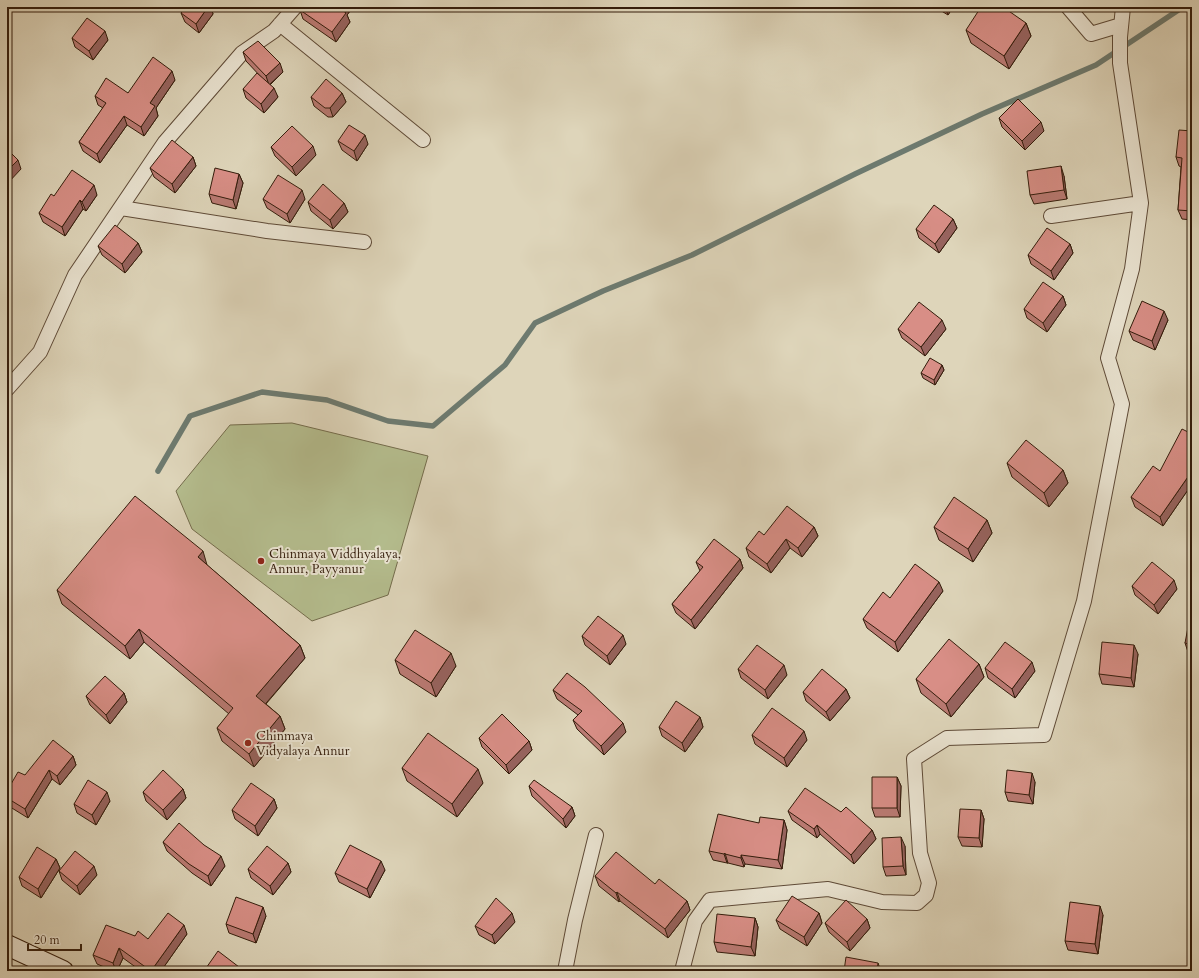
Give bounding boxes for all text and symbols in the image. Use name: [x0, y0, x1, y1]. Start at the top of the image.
place label: Chinmaya Viddhyalaya, Annur, Payyanur: [269, 545, 401, 578]
marker: Chinmaya Viddhyalaya, Annur, Payyanur: [256, 556, 266, 566]
place label: Chinmaya Vidyalaya Annur: [256, 727, 350, 760]
marker: Chinmaya Vidyalaya Annur: [243, 738, 253, 748]
scale bar: [28, 926, 81, 952]
text: 20 m: [34, 932, 61, 948]

